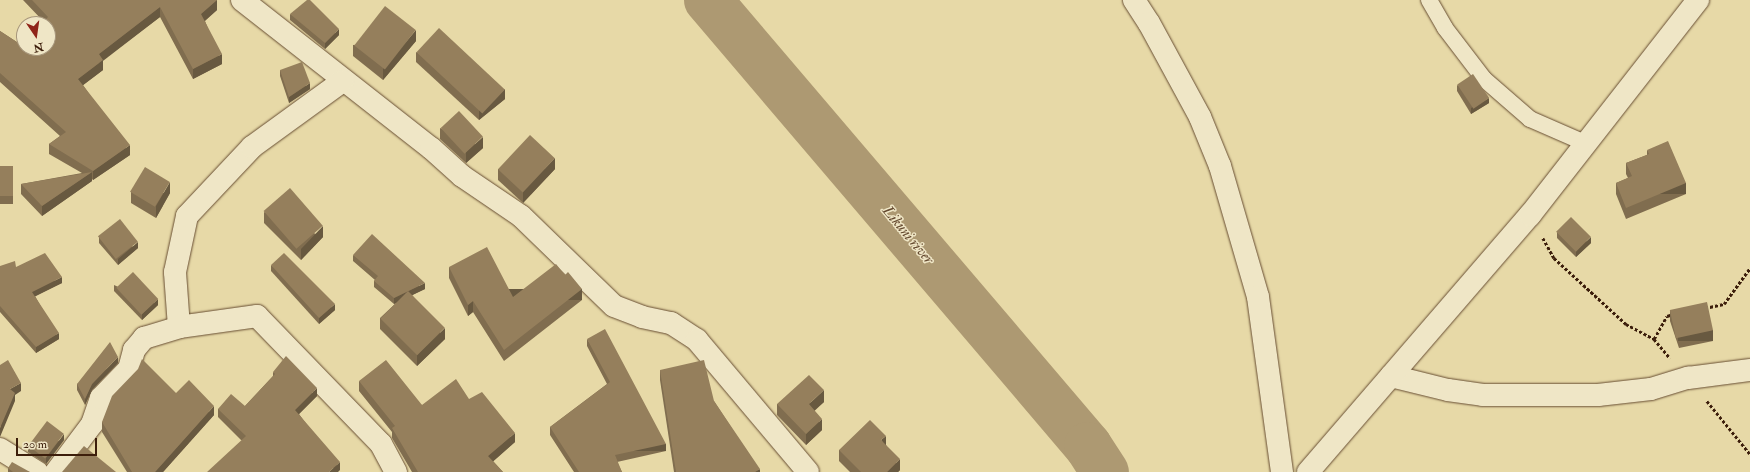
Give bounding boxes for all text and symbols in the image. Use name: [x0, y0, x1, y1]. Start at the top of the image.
north arrow: [16, 16, 56, 56]
text: N: [32, 40, 45, 55]
water label: Likuni river: [879, 202, 937, 268]
scale bar: [18, 430, 99, 456]
text: 20 m: [23, 437, 47, 452]

